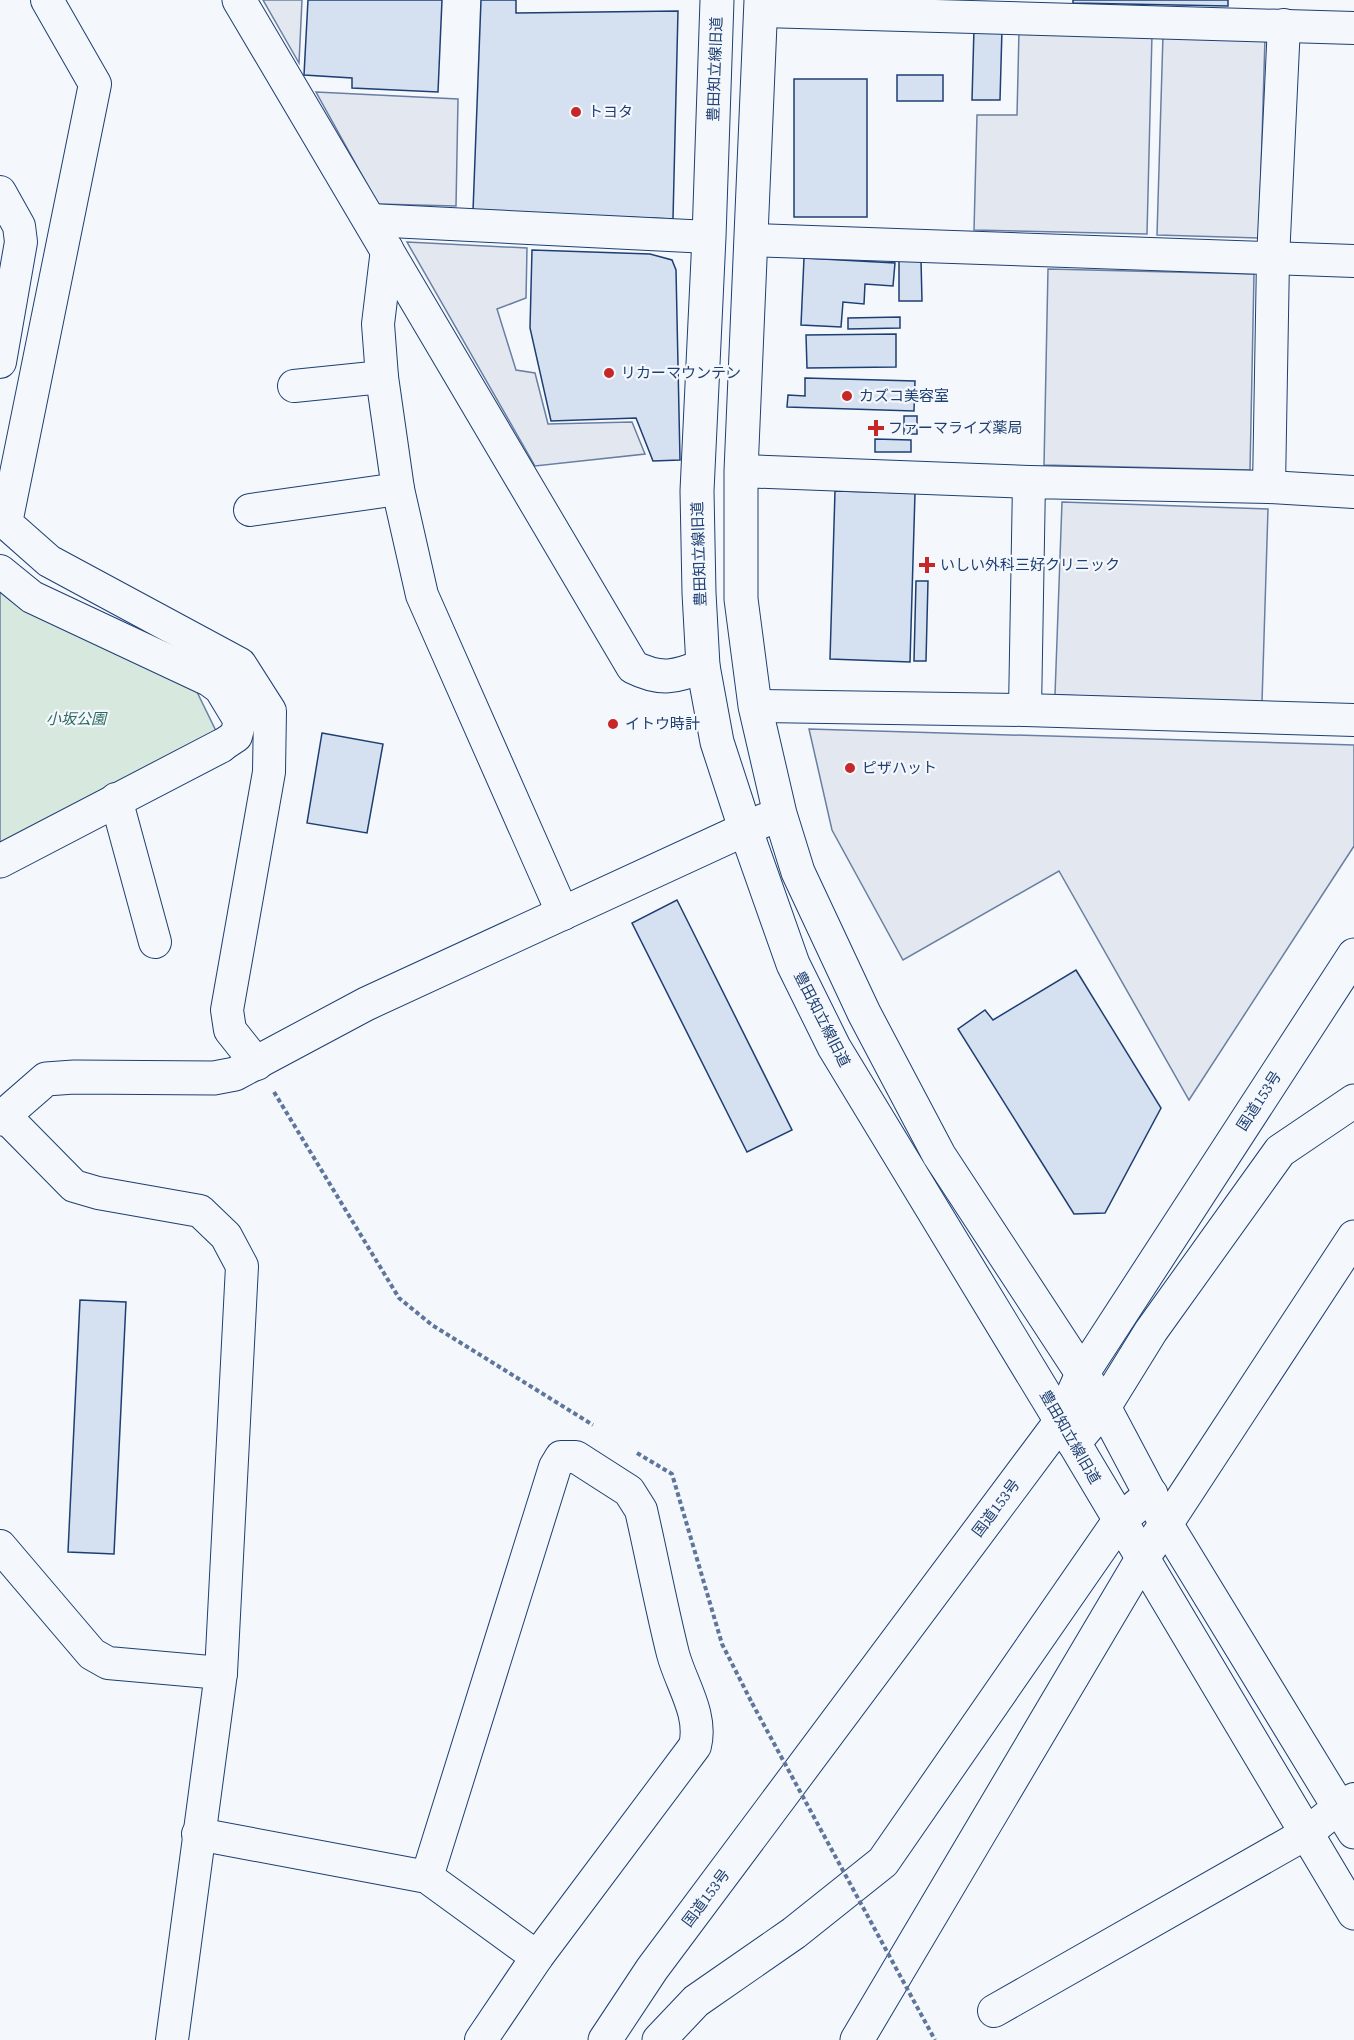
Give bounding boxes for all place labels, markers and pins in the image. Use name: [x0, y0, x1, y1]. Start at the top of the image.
place label: トヨタ: [588, 101, 633, 122]
marker: トヨタ: [569, 105, 583, 119]
place label: リカーマウンテン: [621, 362, 741, 383]
marker: リカーマウンテン: [602, 366, 616, 380]
place label: カズコ美容室: [859, 385, 949, 406]
marker: カズコ美容室: [840, 389, 854, 403]
place label: ファーマライズ薬局: [888, 417, 1023, 438]
marker: ファーマライズ薬局: [869, 421, 883, 435]
place label: いしい外科三好クリニック: [940, 554, 1120, 575]
marker: いしい外科三好クリニック: [918, 556, 936, 574]
place label: イトウ時計: [625, 713, 700, 734]
marker: イトウ時計: [606, 717, 620, 731]
place label: ピザハット: [862, 757, 937, 778]
marker: ピザハット: [843, 761, 857, 775]

